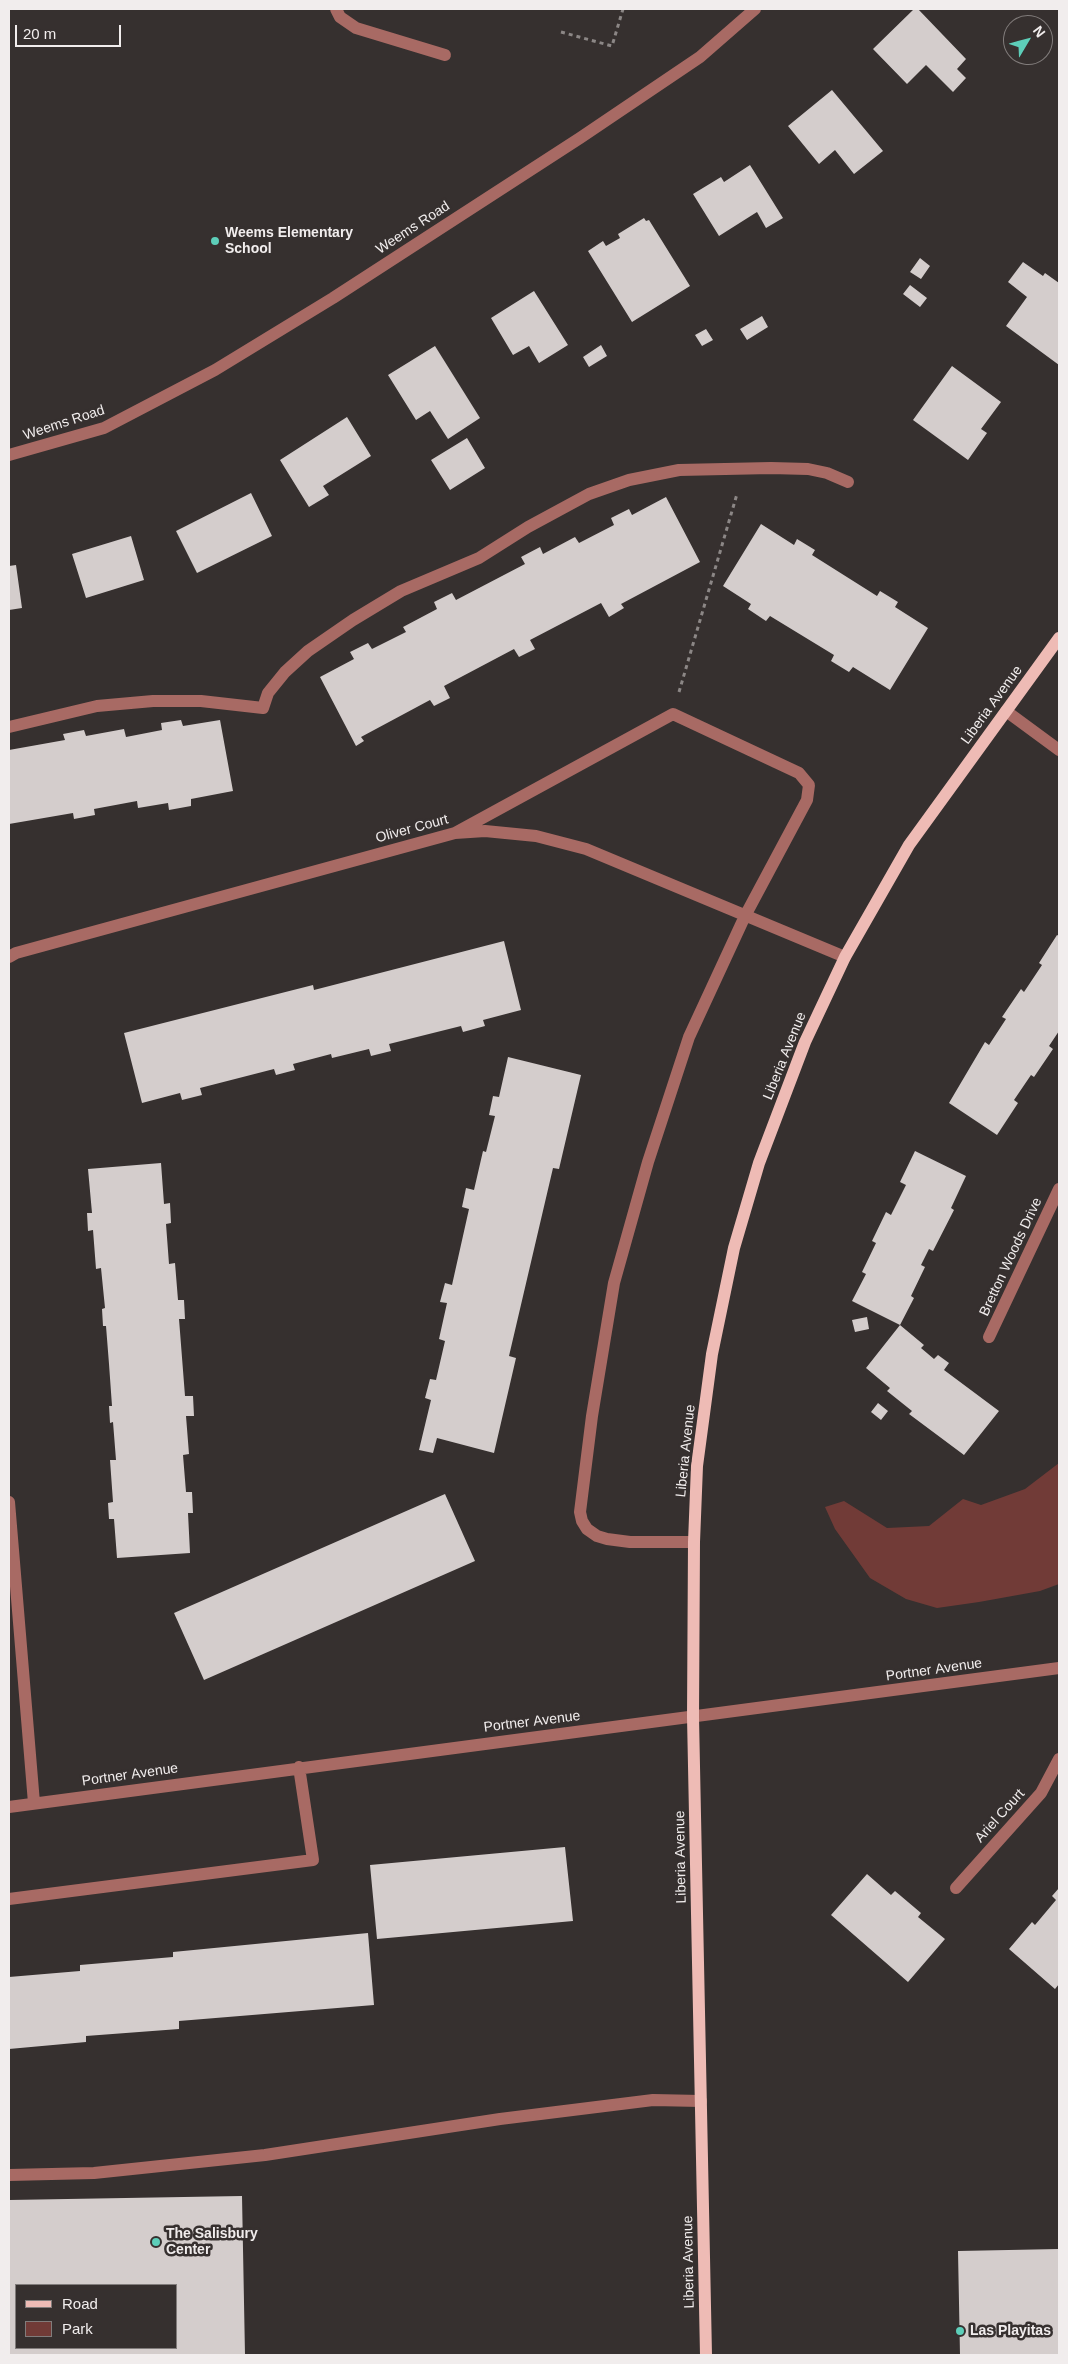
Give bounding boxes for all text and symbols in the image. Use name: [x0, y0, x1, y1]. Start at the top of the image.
scale bar: [18, 15, 124, 47]
north arrow: [1003, 15, 1053, 65]
text: N: [1030, 23, 1049, 40]
text: 20 m: [23, 25, 56, 42]
street label: Weems Road: [373, 198, 453, 258]
place label: Weems Elementary School: [225, 225, 353, 258]
marker: Weems Elementary School: [209, 235, 221, 247]
street label: Weems Road: [21, 402, 107, 444]
street label: Liberia Avenue: [958, 662, 1026, 748]
street label: Oliver Court: [374, 811, 450, 847]
street label: Liberia Avenue: [760, 1010, 810, 1102]
street label: Bretton Woods Drive: [976, 1195, 1046, 1319]
street label: Liberia Avenue: [673, 1404, 699, 1498]
street label: Portner Avenue: [885, 1655, 983, 1685]
street label: Portner Avenue: [483, 1708, 581, 1736]
street label: Portner Avenue: [81, 1760, 179, 1790]
street label: Ariel Court: [972, 1786, 1028, 1846]
street label: Liberia Avenue: [672, 1810, 690, 1904]
street label: Liberia Avenue: [680, 2215, 698, 2309]
place label: The Salisbury Center: [166, 2226, 258, 2258]
marker: The Salisbury Center: [150, 2236, 162, 2248]
legend: [15, 2284, 178, 2349]
text: Road: [62, 2295, 98, 2312]
text: Park: [62, 2320, 93, 2337]
place label: Las Playitas: [970, 2323, 1051, 2339]
marker: Las Playitas: [954, 2325, 966, 2337]

